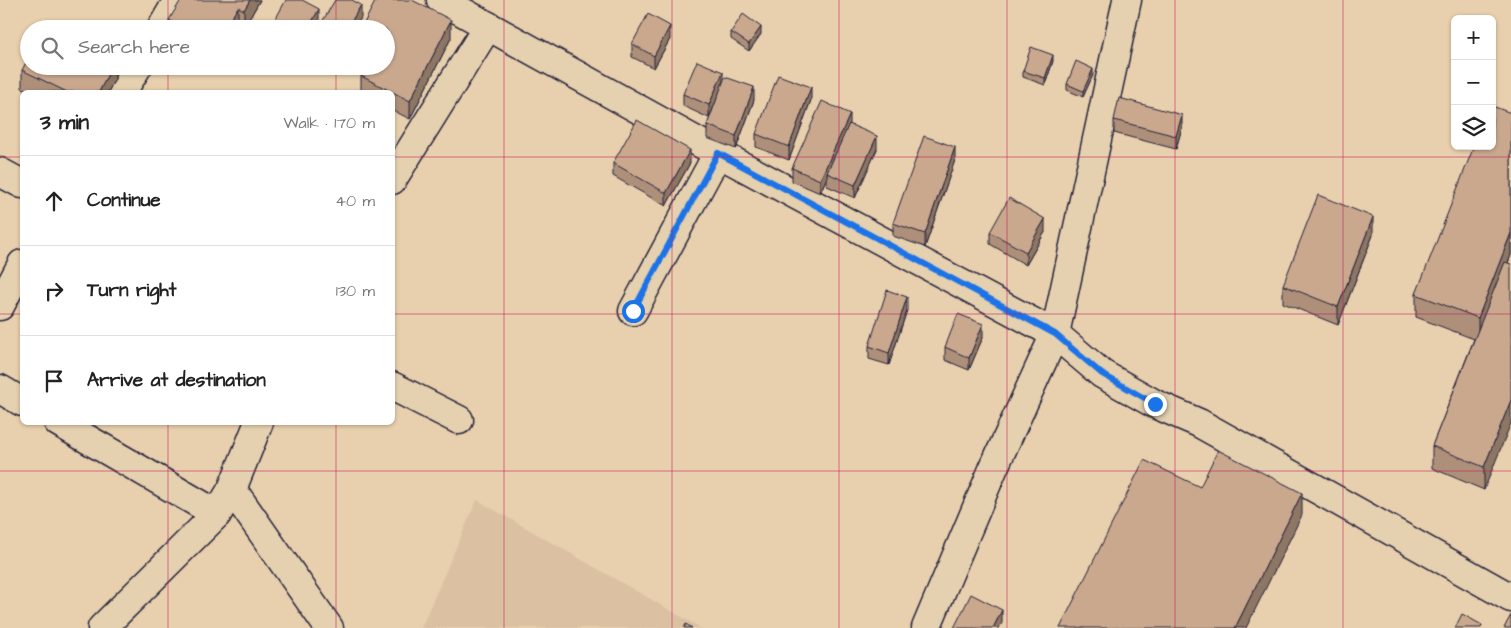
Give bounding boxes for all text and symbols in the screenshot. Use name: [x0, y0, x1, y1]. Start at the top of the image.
map controls: [1451, 15, 1496, 150]
button: +: [1451, 15, 1496, 60]
search box: [20, 20, 395, 75]
icon: search: [38, 34, 66, 62]
text: Search here: [78, 34, 190, 61]
button: −: [1451, 60, 1496, 105]
button: layers: [1451, 105, 1496, 150]
text: 3 min: [40, 108, 89, 137]
text: Walk · 170 m: [284, 112, 375, 134]
icon: ahead: [40, 187, 68, 215]
text: Continue: [87, 187, 161, 214]
text: 40 m: [335, 190, 375, 212]
icon: right: [40, 277, 68, 305]
text: Turn right: [87, 277, 176, 304]
text: 130 m: [336, 280, 375, 302]
route start: [622, 300, 645, 323]
icon: arrive: [40, 367, 68, 395]
text: Arrive at destination: [87, 367, 266, 394]
route end: [1144, 393, 1167, 416]

